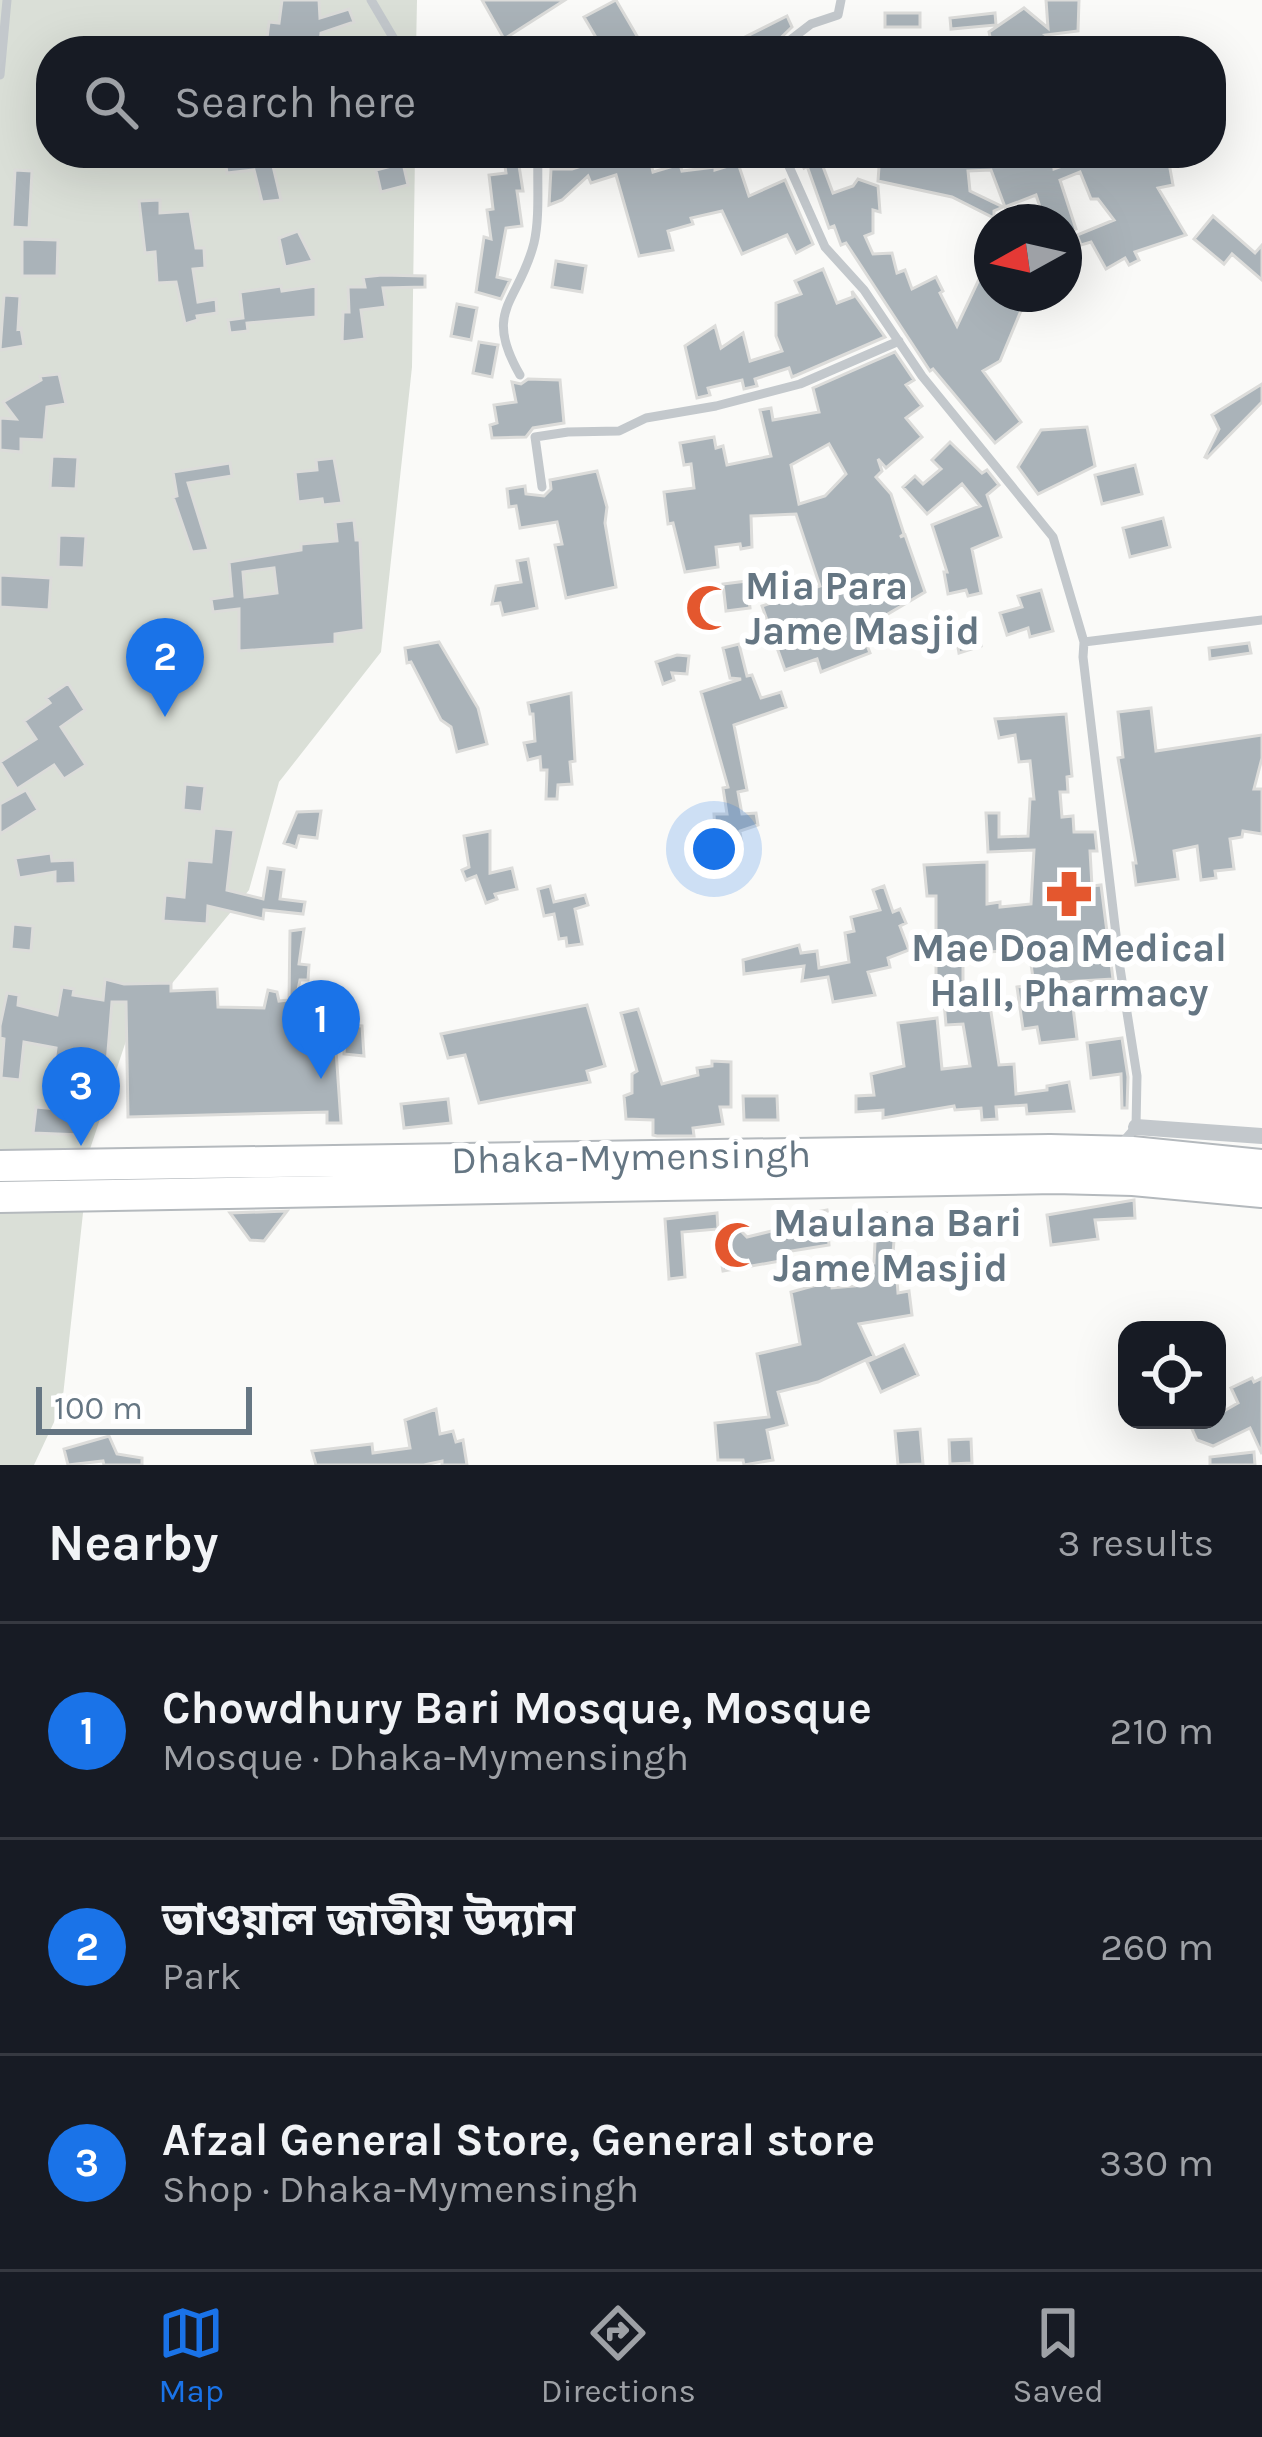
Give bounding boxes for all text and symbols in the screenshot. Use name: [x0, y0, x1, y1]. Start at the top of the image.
search box: [36, 36, 1226, 168]
icon: search: [78, 69, 144, 135]
text: Search here: [174, 76, 416, 128]
north arrow: [974, 204, 1082, 312]
place label: Mia Para Jame Masjid: [745, 563, 980, 654]
mosque icon: Mia Para Jame Masjid: [684, 583, 734, 633]
pin: 2: [126, 618, 204, 717]
your location: [684, 819, 744, 879]
pharmacy icon: Mae Doa Medical Hall, Pharmacy: [1044, 869, 1094, 919]
place label: Mae Doa Medical Hall, Pharmacy: [911, 925, 1227, 1016]
pin: 1: [282, 980, 360, 1079]
pin: 3: [42, 1047, 120, 1146]
street label: Dhaka-Mymensingh: [451, 1131, 811, 1183]
place label: Maulana Bari Jame Masjid: [773, 1200, 1022, 1291]
mosque icon: Maulana Bari Jame Masjid: [712, 1220, 762, 1270]
map controls: [1118, 1321, 1226, 1429]
button: locate: [1118, 1321, 1226, 1429]
scale bar: [36, 1381, 252, 1434]
text: 100 m: [54, 1389, 143, 1427]
text: Nearby: [48, 1513, 218, 1573]
text: 3 results: [1057, 1520, 1214, 1566]
text: Chowdhury Bari Mosque, Mosque: [162, 1682, 872, 1734]
text: 1: [80, 1708, 94, 1754]
text: 210 m: [1110, 1708, 1214, 1754]
text: Mosque · Dhaka-Mymensingh: [162, 1734, 689, 1780]
text: ভাওয়াল জাতীয় উদ্যান: [162, 1894, 575, 1946]
text: 2: [75, 1924, 99, 1970]
text: 260 m: [1100, 1924, 1214, 1970]
text: Park: [162, 1953, 241, 1999]
text: Afzal General Store, General store: [162, 2114, 875, 2166]
text: 3: [75, 2140, 99, 2186]
text: 330 m: [1099, 2140, 1214, 2186]
text: Shop · Dhaka-Mymensingh: [162, 2166, 639, 2212]
tab: Map: [158, 2300, 224, 2410]
tab: Directions: [541, 2300, 696, 2410]
tab: Saved: [1013, 2300, 1104, 2410]

